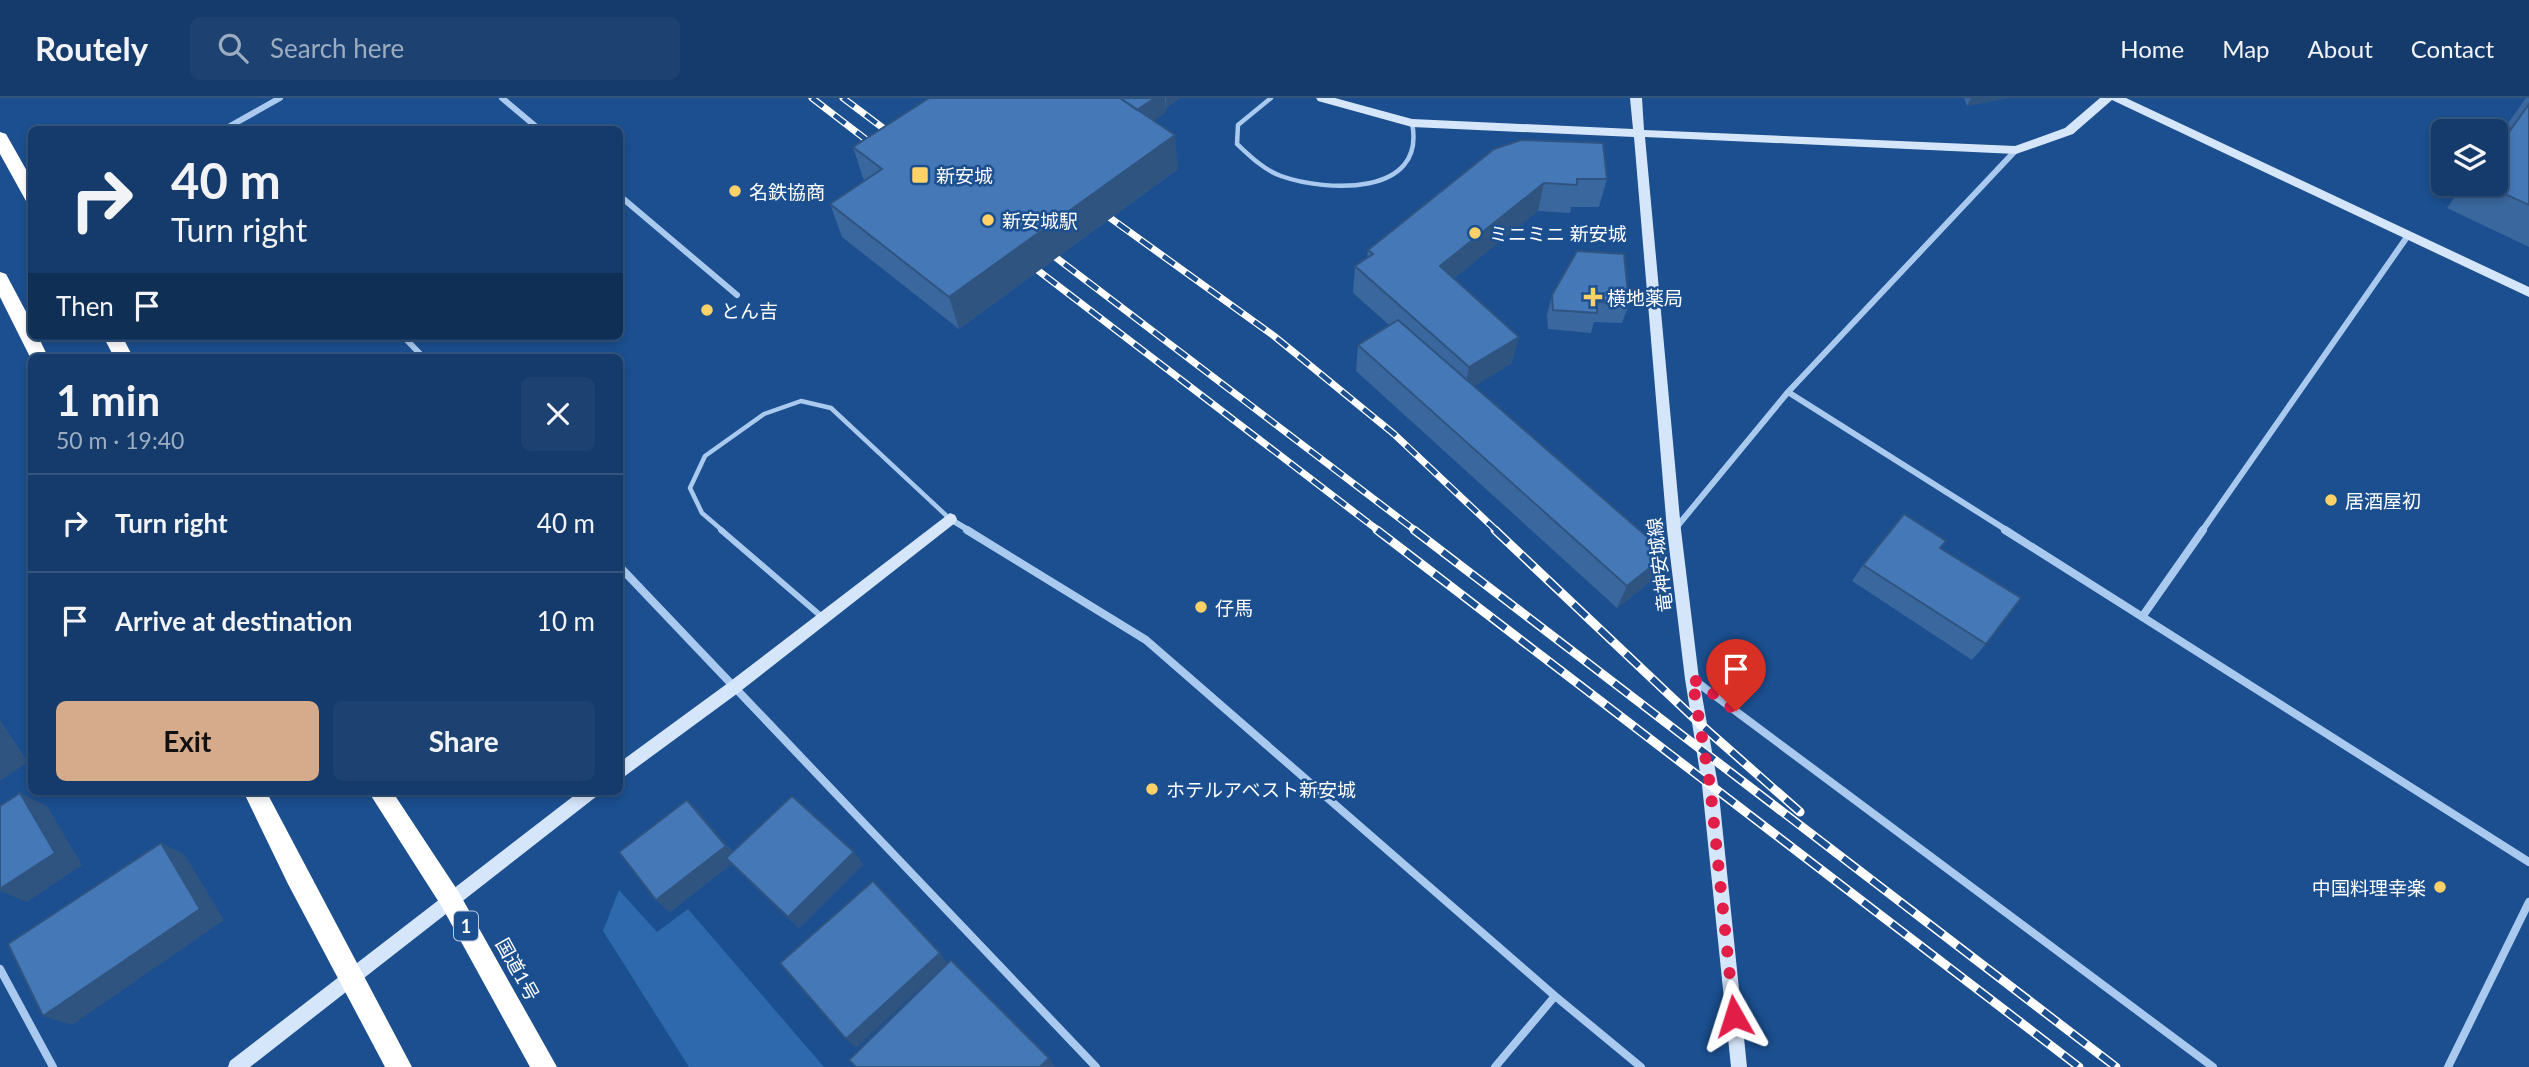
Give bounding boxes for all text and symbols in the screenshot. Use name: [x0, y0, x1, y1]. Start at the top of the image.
search box: [190, 17, 680, 80]
text: Routely: [35, 28, 148, 68]
icon: search: [214, 29, 252, 67]
text: Search here: [270, 32, 404, 64]
text: Home: [2120, 34, 2184, 63]
text: Map: [2222, 34, 2270, 63]
text: About: [2308, 34, 2373, 63]
text: Contact: [2411, 34, 2494, 63]
map controls: [2431, 119, 2508, 196]
button: layers: [2431, 119, 2508, 196]
text: 40 m: [171, 151, 281, 209]
icon: right: [56, 154, 147, 245]
place label: 新安城: [936, 164, 993, 187]
marker: 新安城: [910, 165, 930, 185]
place label: 名鉄協商: [749, 180, 825, 203]
marker: 名鉄協商: [727, 183, 743, 199]
place label: 新安城駅: [1002, 209, 1078, 232]
text: Turn right: [171, 210, 307, 249]
marker: 新安城駅: [980, 212, 996, 228]
place label: ミニミニ 新安城: [1489, 222, 1627, 245]
marker: ミニミニ 新安城: [1467, 225, 1483, 241]
place label: 横地薬局: [1607, 286, 1683, 309]
icon: arrive: [128, 287, 166, 325]
marker: 横地薬局: [1585, 289, 1601, 305]
text: Then: [56, 290, 114, 322]
place label: とん吉: [721, 299, 778, 322]
marker: とん吉: [699, 302, 715, 318]
text: 1 min: [56, 375, 160, 425]
button: close: [521, 377, 595, 451]
text: 50 m · 19:40: [56, 426, 184, 454]
place label: 居酒屋初: [2345, 489, 2421, 512]
marker: 居酒屋初: [2323, 492, 2339, 508]
icon: right: [56, 504, 94, 542]
text: Turn right: [115, 507, 228, 539]
text: 40 m: [537, 507, 595, 539]
street label: 竜神安城線: [1642, 516, 1676, 614]
place label: 仔馬: [1215, 596, 1253, 619]
marker: 仔馬: [1193, 599, 1209, 615]
icon: arrive: [56, 602, 94, 640]
text: Arrive at destination: [115, 605, 352, 637]
text: 10 m: [537, 605, 595, 637]
pin: [1706, 639, 1766, 711]
icon: arrive: [1717, 650, 1755, 688]
button: Exit: [56, 701, 319, 781]
button: Share: [333, 701, 595, 781]
place label: ホテルアベスト新安城: [1166, 778, 1356, 801]
marker: ホテルアベスト新安城: [1144, 781, 1160, 797]
place label: 中国料理幸楽: [2312, 876, 2426, 899]
marker: 中国料理幸楽: [2432, 879, 2448, 895]
road number: 1: [454, 912, 478, 940]
street label: 国道1号: [491, 934, 545, 1004]
position arrow: [1697, 979, 1771, 1053]

